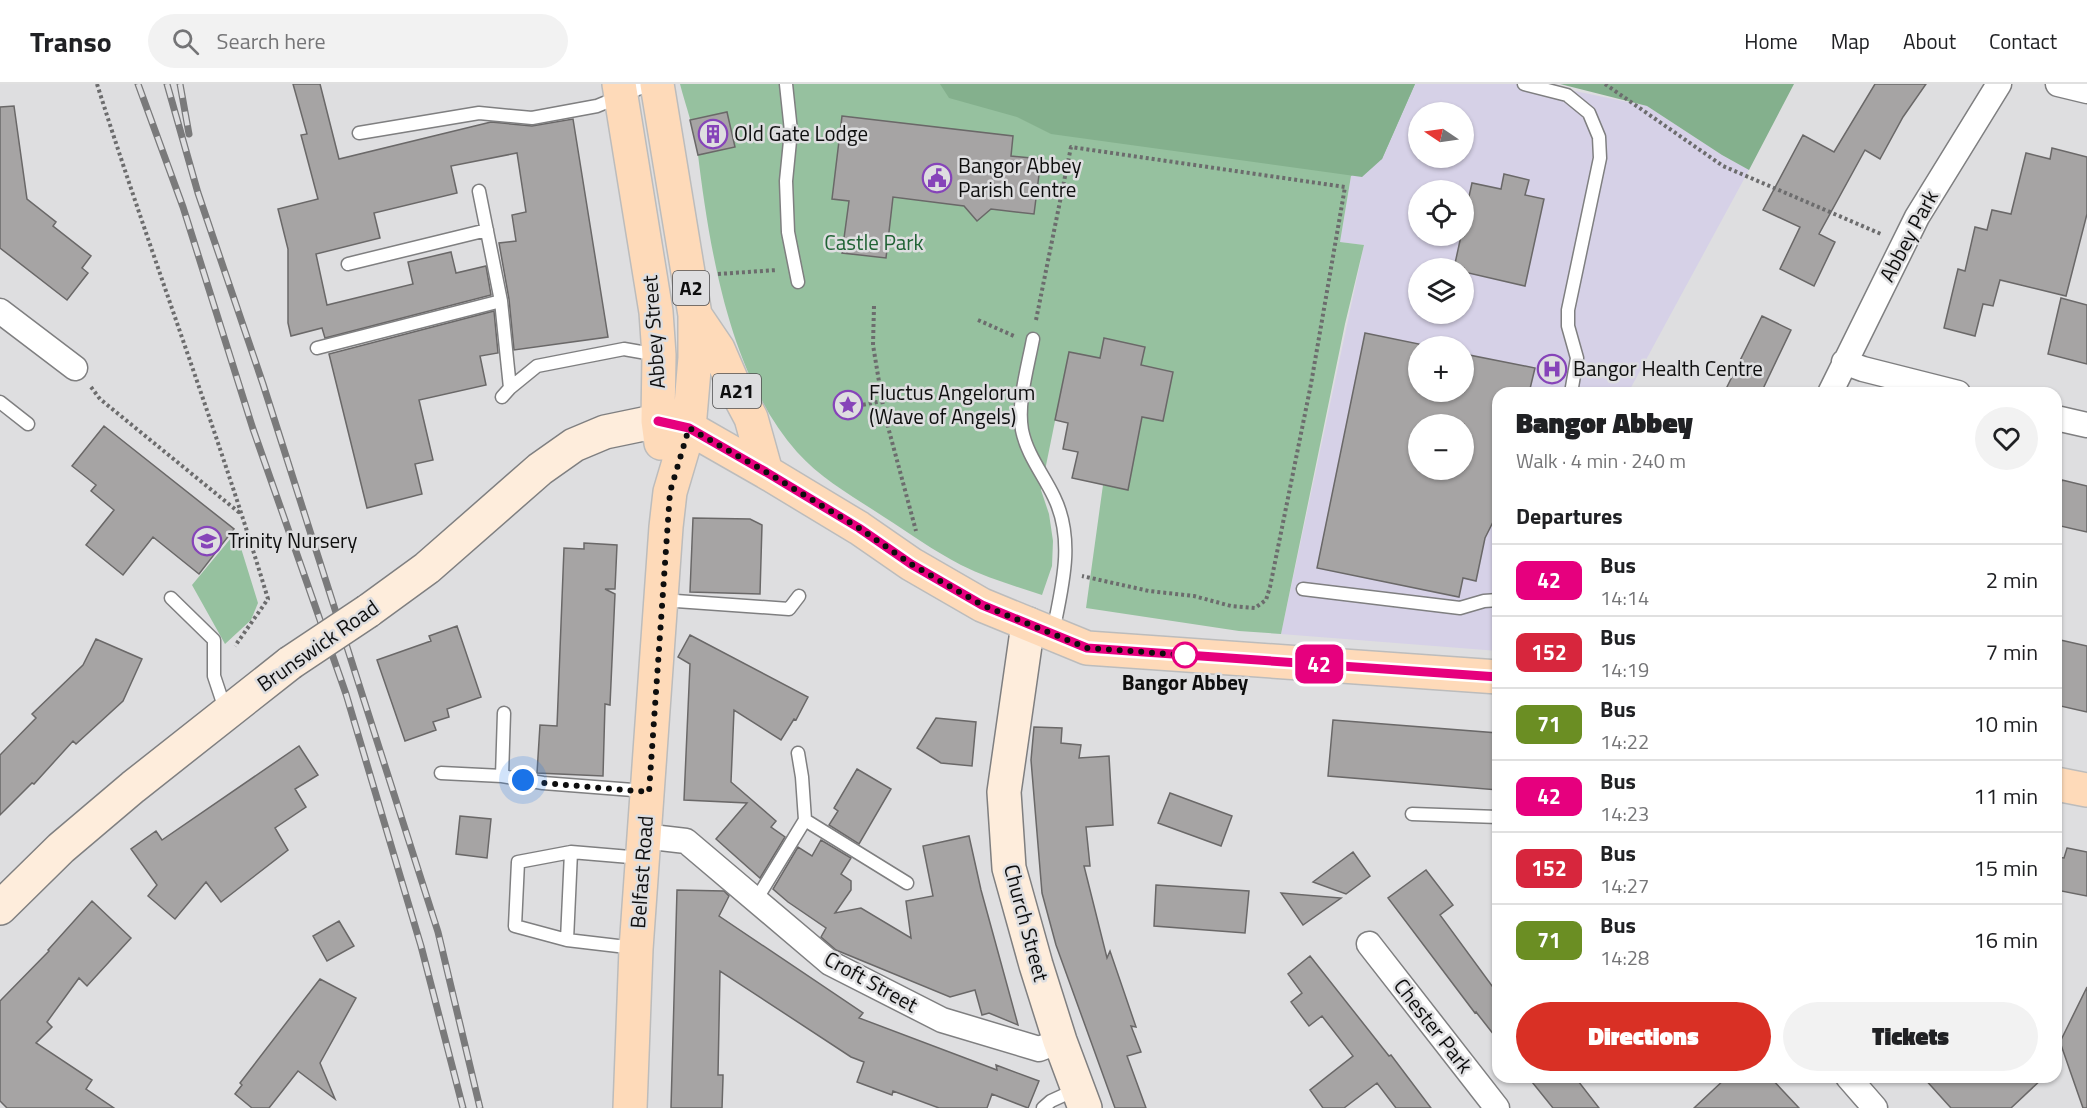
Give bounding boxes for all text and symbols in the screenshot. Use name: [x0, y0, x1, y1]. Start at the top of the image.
search box: [148, 14, 568, 68]
text: Transo: [30, 20, 112, 63]
text: Search here: [217, 24, 326, 58]
icon: search: [169, 25, 202, 58]
text: Home: [1744, 25, 1798, 57]
text: Map: [1831, 25, 1870, 57]
text: About: [1903, 25, 1956, 57]
text: Contact: [1989, 25, 2057, 57]
north arrow: [1408, 102, 1474, 168]
map controls: [1408, 102, 1474, 480]
place label: Old Gate Lodge: [734, 117, 868, 149]
building icon: Old Gate Lodge: [697, 118, 729, 150]
place label: Bangor Abbey Parish Centre: [958, 149, 1082, 205]
public building icon: Bangor Abbey Parish Centre: [921, 162, 953, 194]
button: locate: [1408, 180, 1474, 246]
street label: Abbey Park: [1871, 184, 1946, 287]
park label: Castle Park: [824, 226, 924, 258]
button: layers: [1408, 258, 1474, 324]
road number: A2: [673, 271, 709, 305]
street label: Abbey Street: [633, 274, 673, 390]
button: +: [1408, 336, 1474, 402]
place label: Bangor Health Centre: [1573, 352, 1763, 384]
hospital icon: Bangor Health Centre: [1536, 353, 1568, 385]
road number: A21: [713, 374, 761, 408]
place label: Fluctus Angelorum (Wave of Angels): [869, 376, 1035, 432]
place icon: Fluctus Angelorum (Wave of Angels): [832, 389, 864, 421]
text: Bangor Abbey: [1516, 401, 1693, 444]
button: heart: [1975, 407, 2038, 470]
button: −: [1408, 414, 1474, 480]
text: Walk · 4 min · 240 m: [1516, 445, 1686, 476]
text: Departures: [1516, 499, 1623, 533]
place label: Trinity Nursery: [228, 524, 358, 556]
school or university icon: Trinity Nursery: [191, 525, 223, 557]
text: Bus: [1600, 548, 1636, 582]
text: 2 min: [1986, 563, 2038, 597]
text: 42: [1537, 564, 1561, 596]
text: 14:14: [1600, 582, 1649, 613]
street label: Brunswick Road: [250, 591, 385, 699]
text: Bus: [1600, 620, 1636, 654]
text: 7 min: [1986, 635, 2038, 669]
text: 152: [1531, 636, 1567, 668]
marker: Bangor Abbey: [1172, 642, 1198, 668]
line badge: 42: [1292, 644, 1346, 684]
text: 42: [1307, 648, 1331, 680]
text: 14:19: [1600, 654, 1649, 685]
place label: Bangor Abbey: [1122, 666, 1249, 698]
text: Bus: [1600, 692, 1636, 726]
text: 10 min: [1973, 707, 2038, 741]
text: 71: [1537, 708, 1561, 740]
text: 14:22: [1600, 726, 1649, 757]
text: Bus: [1600, 764, 1636, 798]
your location: [508, 765, 538, 795]
text: 11 min: [1973, 779, 2038, 813]
text: 42: [1537, 780, 1561, 812]
text: 14:23: [1600, 798, 1649, 829]
street label: Belfast Road: [621, 814, 661, 929]
text: Bus: [1600, 836, 1636, 870]
text: 15 min: [1973, 851, 2038, 885]
text: 152: [1531, 852, 1567, 884]
street label: Church Street: [996, 861, 1058, 985]
text: 14:27: [1600, 870, 1649, 901]
text: Bus: [1600, 908, 1636, 942]
text: 16 min: [1973, 923, 2038, 957]
text: 71: [1537, 924, 1561, 956]
street label: Croft Street: [819, 942, 925, 1020]
text: 14:28: [1600, 942, 1649, 973]
street label: Chester Park: [1386, 971, 1481, 1080]
button: Directions: [1516, 1002, 1771, 1071]
button: Tickets: [1783, 1002, 2038, 1071]

